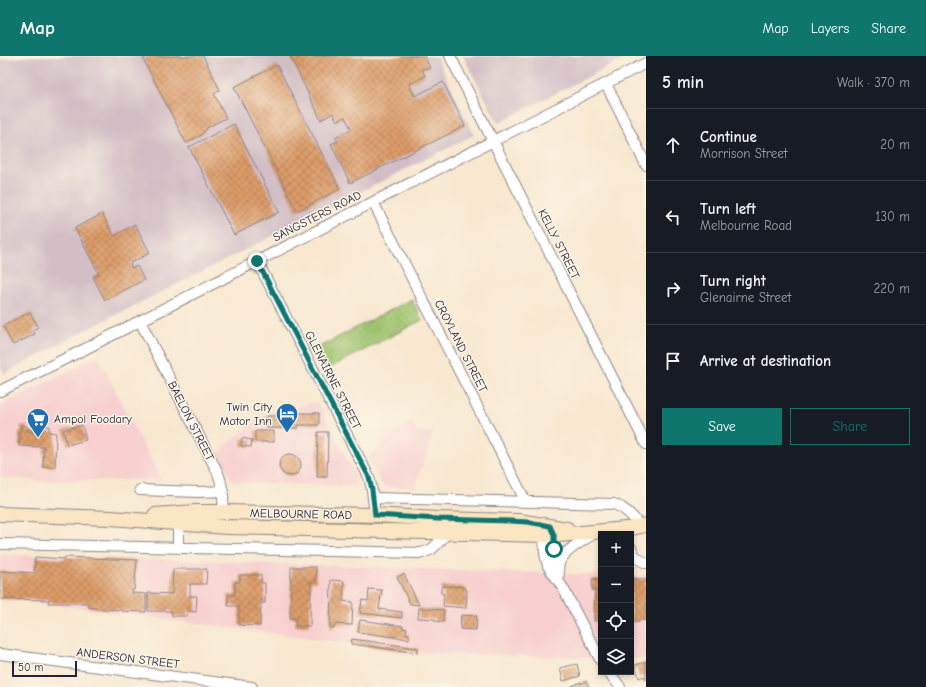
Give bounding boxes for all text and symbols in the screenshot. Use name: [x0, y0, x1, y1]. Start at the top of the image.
text: Map: [20, 17, 55, 39]
text: Map: [762, 20, 789, 37]
text: Layers: [811, 20, 849, 37]
text: Share: [871, 20, 906, 37]
text: 5 min: [662, 73, 704, 92]
text: Walk · 370 m: [837, 75, 910, 90]
text: Continue: [700, 128, 757, 146]
icon: ahead: [662, 134, 684, 156]
text: 20 m: [880, 137, 910, 152]
text: Morrison Street: [700, 146, 787, 161]
street label: SANGSTERS ROAD: [270, 188, 364, 244]
text: Turn left: [700, 200, 756, 218]
icon: left: [662, 206, 684, 228]
street label: KELLY STREET: [535, 207, 583, 282]
text: 130 m: [875, 209, 910, 224]
text: Melbourne Road: [700, 218, 792, 233]
route end: [248, 252, 266, 270]
text: Turn right: [700, 272, 766, 290]
icon: right: [662, 278, 684, 300]
text: 220 m: [873, 281, 910, 296]
text: Glenairne Street: [700, 290, 791, 305]
street label: CROYLAND STREET: [432, 297, 491, 395]
street label: GLENAIRNE STREET: [302, 328, 364, 432]
icon: arrive: [662, 350, 684, 372]
text: Arrive at destination: [700, 352, 831, 370]
street label: BAELON STREET: [165, 379, 217, 464]
place label: Twin City Motor Inn: [220, 400, 273, 428]
hotel icon: Twin City Motor Inn: [274, 401, 300, 434]
supermarket icon: Ampol Foodary: [25, 406, 51, 439]
button: Save: [662, 408, 782, 445]
button: Share: [790, 408, 910, 445]
place label: Ampol Foodary: [54, 412, 133, 426]
street label: MELBOURNE ROAD: [250, 506, 352, 522]
map controls: [598, 531, 634, 675]
button: +: [598, 531, 634, 567]
route start: [545, 540, 563, 558]
button: −: [598, 567, 634, 603]
button: locate: [598, 603, 634, 639]
button: layers: [598, 639, 634, 675]
street label: ANDERSON STREET: [76, 645, 181, 671]
scale bar: [12, 659, 77, 678]
text: 50 m: [18, 661, 43, 674]

